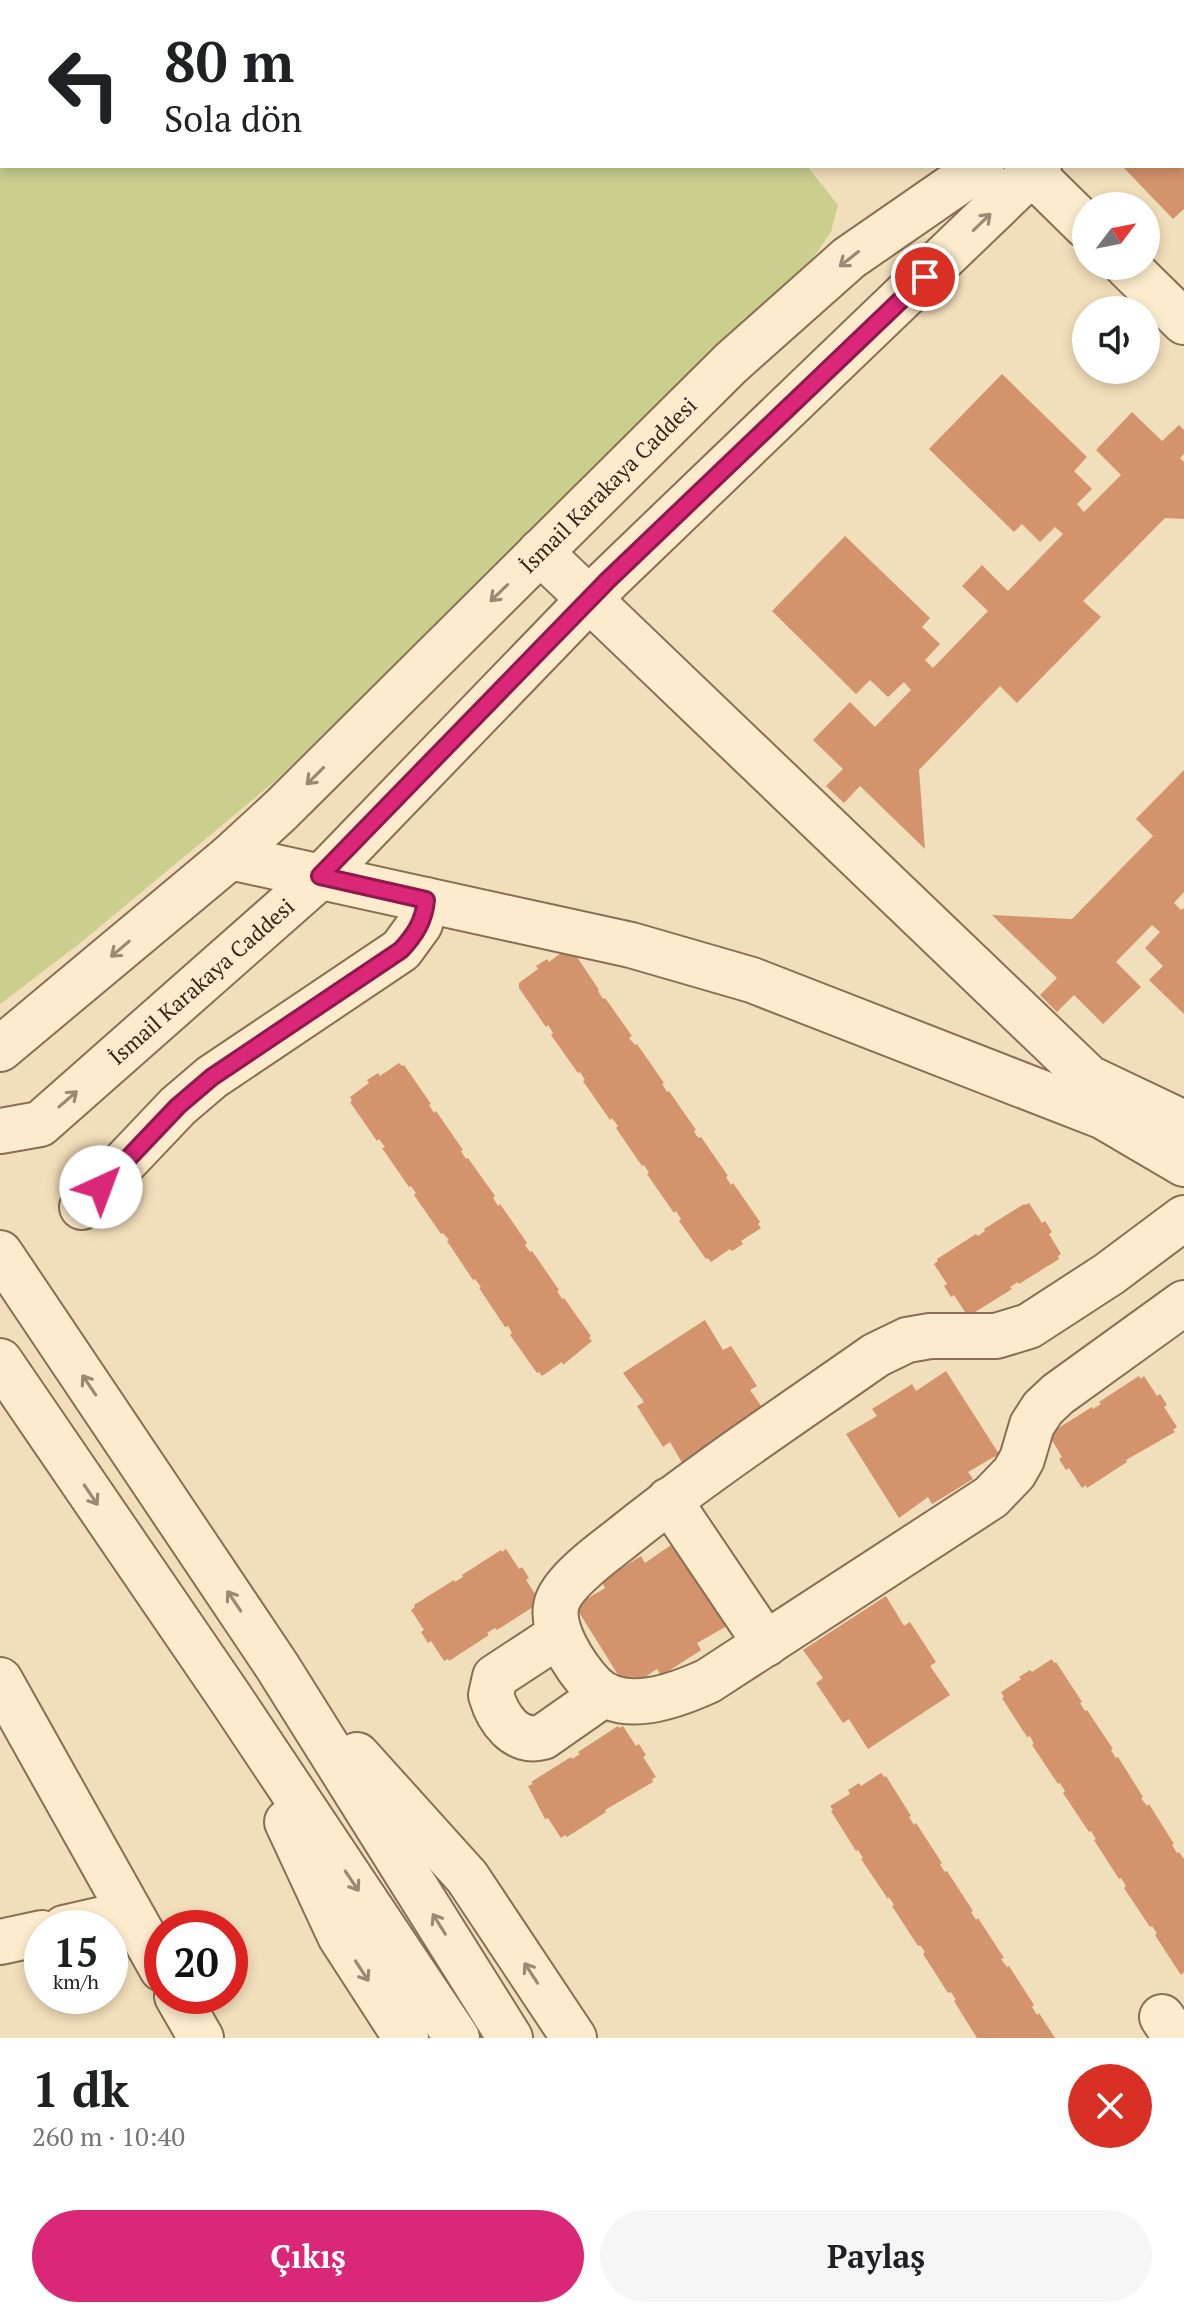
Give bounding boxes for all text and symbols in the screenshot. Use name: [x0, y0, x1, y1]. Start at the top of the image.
text: 80 m: [164, 24, 294, 98]
icon: left: [32, 32, 136, 136]
text: Sola dön: [164, 95, 302, 142]
north arrow: [1072, 192, 1160, 280]
map controls: [1072, 192, 1160, 384]
one-way arrow: [972, 213, 992, 231]
pin: [891, 243, 959, 311]
one-way arrow: [839, 250, 860, 267]
icon: arrive: [903, 255, 947, 299]
button: sound: [1072, 296, 1160, 384]
street label: İsmail Karakaya Caddesi: [513, 391, 702, 579]
one-way arrow: [490, 583, 509, 602]
one-way arrow: [306, 766, 325, 785]
street label: İsmail Karakaya Caddesi: [102, 891, 300, 1071]
one-way arrow: [111, 940, 131, 958]
one-way arrow: [58, 1090, 78, 1108]
position arrow: [59, 1145, 143, 1229]
one-way arrow: [81, 1375, 97, 1397]
one-way arrow: [83, 1483, 100, 1505]
one-way arrow: [226, 1590, 242, 1613]
one-way arrow: [344, 1869, 360, 1891]
speed limit sign: 20: [144, 1910, 248, 2014]
one-way arrow: [431, 1913, 447, 1936]
text: 15: [53, 1925, 99, 1978]
one-way arrow: [355, 1959, 371, 1982]
one-way arrow: [522, 1962, 538, 1985]
text: km/h: [53, 1968, 99, 1995]
text: 1 dk: [32, 2057, 129, 2121]
button: close: [1068, 2064, 1152, 2148]
text: 260 m · 10:40: [32, 2119, 185, 2153]
button: Çıkış: [32, 2210, 584, 2302]
button: Paylaş: [600, 2210, 1152, 2302]

